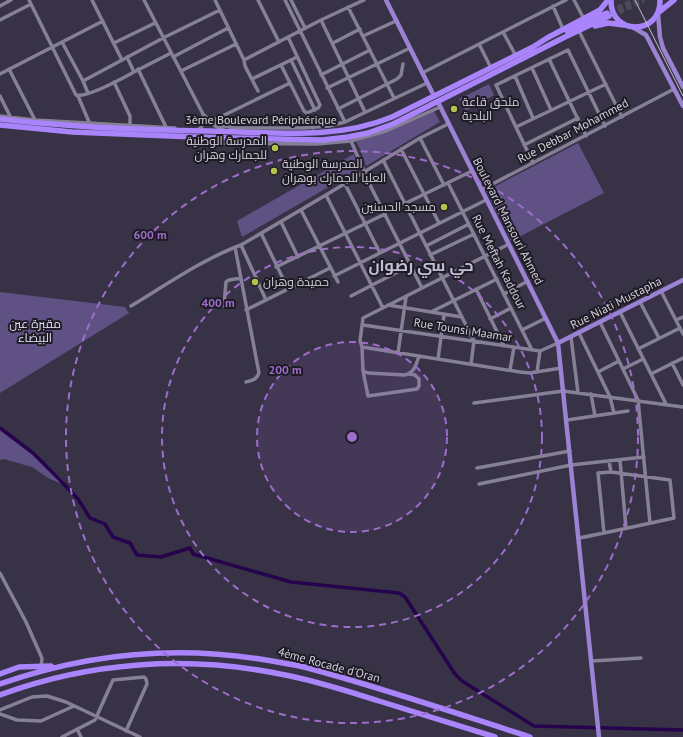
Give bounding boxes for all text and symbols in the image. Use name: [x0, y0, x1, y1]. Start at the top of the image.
place label: ملحق قاعة البلدية: [462, 94, 519, 123]
street label: Rue Debbar Mohammed: [515, 95, 631, 166]
marker: ملحق قاعة البلدية: [449, 104, 459, 114]
street label: 3ème Boulevard Périphérique: [185, 112, 337, 127]
place label: المدرسة الوطنية للجمارك وهران: [186, 133, 267, 162]
marker: المدرسة الوطنية للجمارك وهران: [270, 143, 280, 153]
street label: Boulevard Mansouri Ahmed: [470, 155, 547, 287]
place label: المدرسة الوطنية العليا للجمارك بوهران: [282, 156, 386, 185]
marker: المدرسة الوطنية العليا للجمارك بوهران: [269, 166, 279, 176]
place label: مسجد الحسنين: [362, 199, 436, 214]
marker: مسجد الحسنين: [439, 202, 449, 212]
street label: Rue Meftah Kaddour: [469, 212, 530, 312]
text: 600 m: [133, 227, 167, 242]
district label: حي سي رضوان: [368, 255, 474, 278]
street label: Rue Niati Mustapha: [568, 273, 664, 332]
place label: حميدة وهران: [263, 274, 329, 289]
marker: حميدة وهران: [250, 277, 260, 287]
text: 400 m: [201, 295, 235, 310]
street label: Rue Tounsi Maamar: [413, 314, 513, 345]
park label: مقبرة عين البيضاء: [9, 316, 61, 345]
text: 200 m: [268, 362, 302, 377]
centre of rings: [345, 430, 359, 444]
street label: 4ème Rocade d'Oran: [276, 644, 382, 685]

